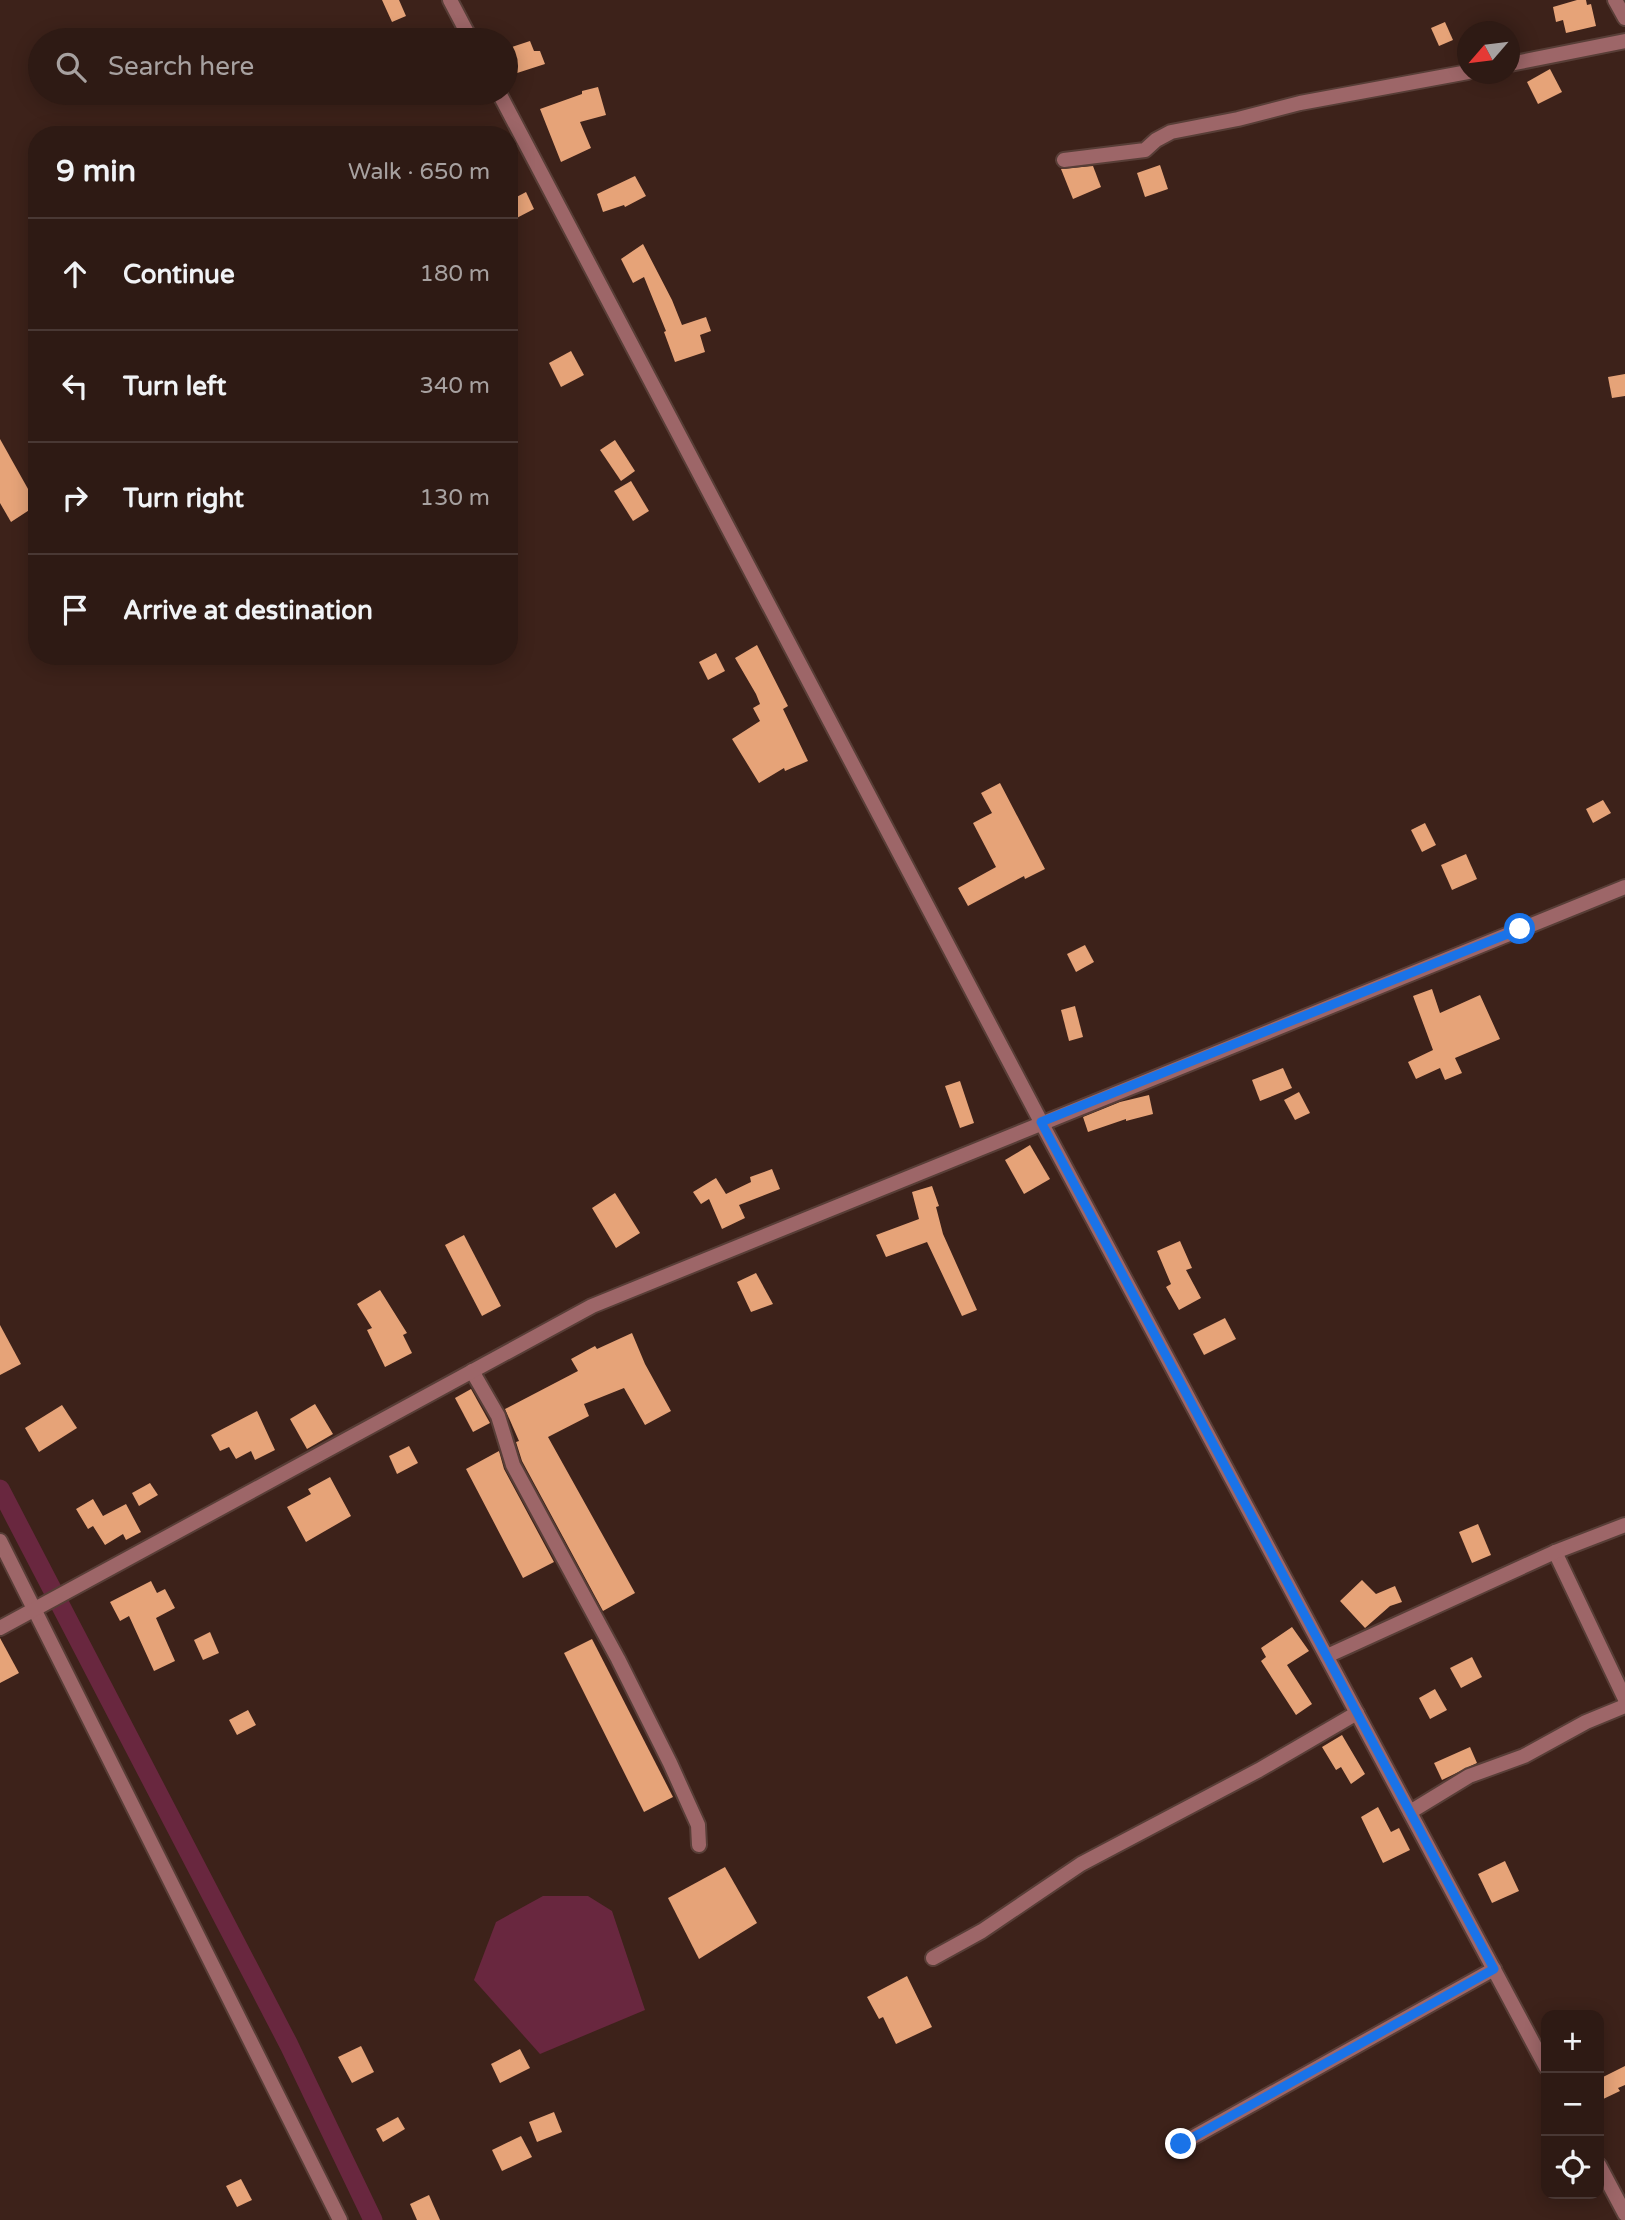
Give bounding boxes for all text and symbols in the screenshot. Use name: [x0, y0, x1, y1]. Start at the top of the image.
north arrow: [1457, 21, 1520, 84]
search box: [28, 28, 518, 105]
icon: search: [52, 48, 90, 86]
text: Search here: [108, 51, 254, 82]
text: 9 min: [56, 153, 136, 190]
text: Walk · 650 m: [348, 158, 490, 186]
icon: ahead: [56, 255, 94, 293]
text: Continue: [123, 259, 235, 290]
text: 180 m: [420, 260, 490, 288]
icon: left: [56, 367, 94, 405]
text: Turn left: [123, 371, 226, 402]
text: 340 m: [420, 372, 490, 400]
icon: right: [56, 479, 94, 517]
text: Turn right: [123, 483, 244, 514]
text: 130 m: [420, 484, 490, 512]
icon: arrive: [56, 591, 94, 629]
text: Arrive at destination: [123, 595, 373, 626]
route start: [1504, 913, 1535, 944]
map controls: [1541, 2010, 1604, 2199]
button: +: [1541, 2010, 1604, 2073]
button: −: [1541, 2073, 1604, 2136]
route end: [1165, 2128, 1196, 2159]
button: locate: [1541, 2136, 1604, 2199]

